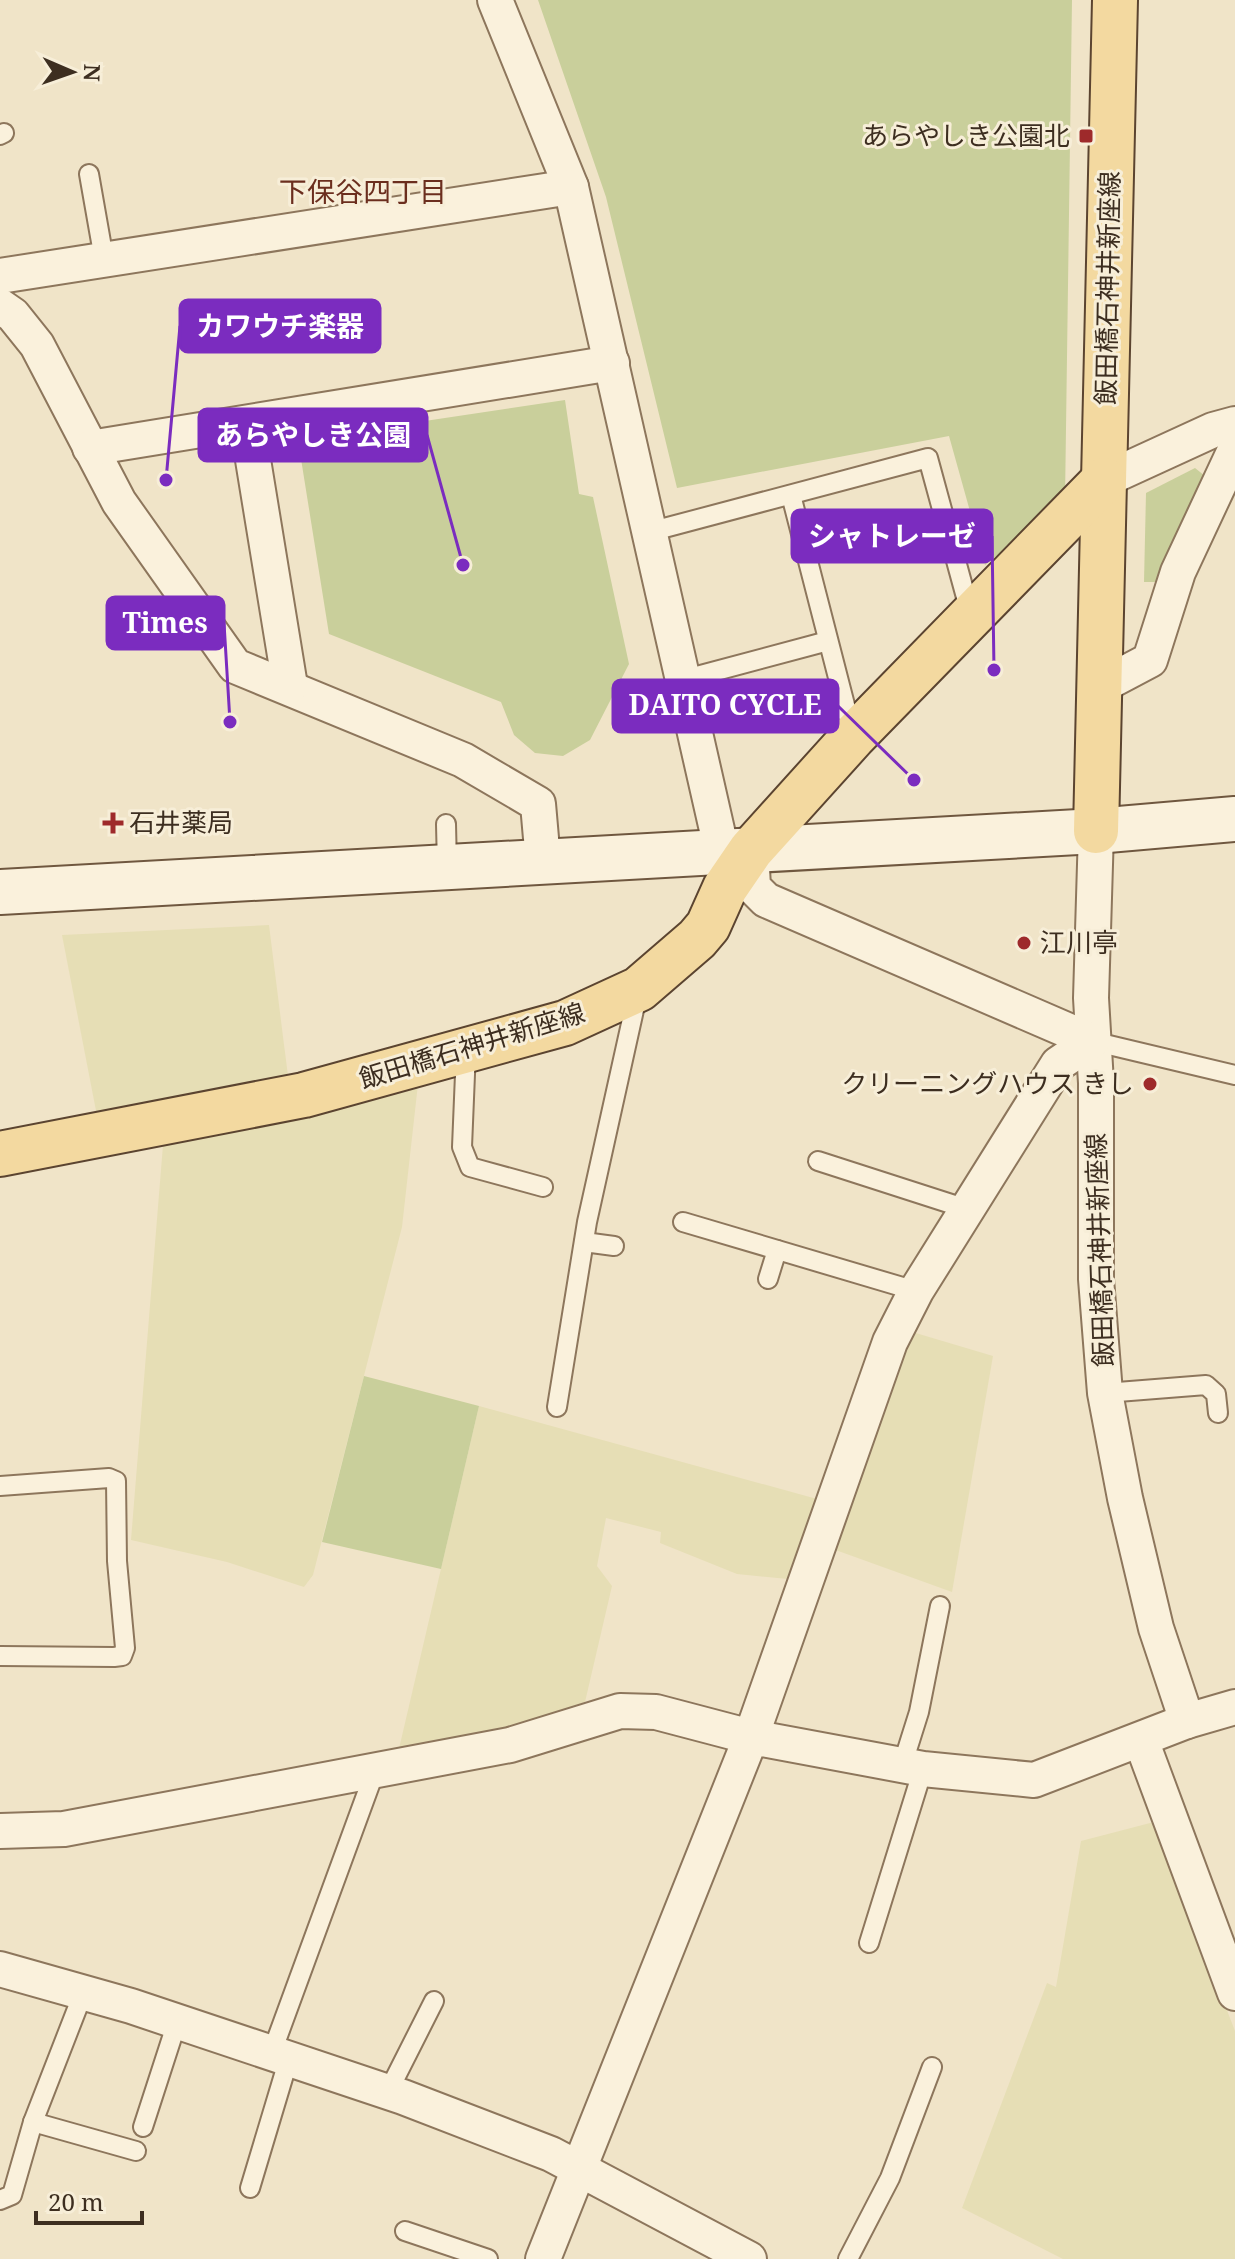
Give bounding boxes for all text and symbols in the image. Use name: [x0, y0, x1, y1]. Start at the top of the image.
north arrow: [32, 32, 112, 112]
text: N: [78, 64, 108, 82]
place label: あらやしき公園北: [862, 117, 1070, 153]
marker: あらやしき公園北: [1077, 127, 1095, 145]
street label: 飯田橋石神井新座線: [1087, 171, 1127, 405]
district label: 下保谷四丁目: [279, 172, 447, 210]
callout: カワウチ楽器: [180, 300, 380, 352]
text: カワウチ楽器: [196, 306, 364, 344]
callout: あらやしき公園: [199, 409, 427, 461]
text: あらやしき公園: [215, 415, 411, 453]
callout: シャトレーゼ: [792, 510, 992, 562]
text: シャトレーゼ: [808, 516, 976, 554]
callout: Times: [107, 597, 224, 649]
text: Times: [122, 603, 208, 641]
callout: DAITO CYCLE: [613, 680, 838, 732]
text: DAITO CYCLE: [629, 685, 821, 723]
place label: 石井薬局: [129, 804, 233, 840]
marker: 石井薬局: [104, 814, 122, 832]
place label: 江川亭: [1040, 924, 1118, 960]
marker: 江川亭: [1015, 934, 1033, 952]
street label: 飯田橋石神井新座線: [355, 994, 589, 1096]
place label: クリーニングハウス きし: [841, 1065, 1134, 1101]
marker: クリーニングハウス きし: [1141, 1075, 1159, 1093]
street label: 飯田橋石神井新座線: [1077, 1132, 1121, 1368]
scale bar: [36, 2175, 142, 2225]
text: 20 m: [48, 2185, 104, 2218]

